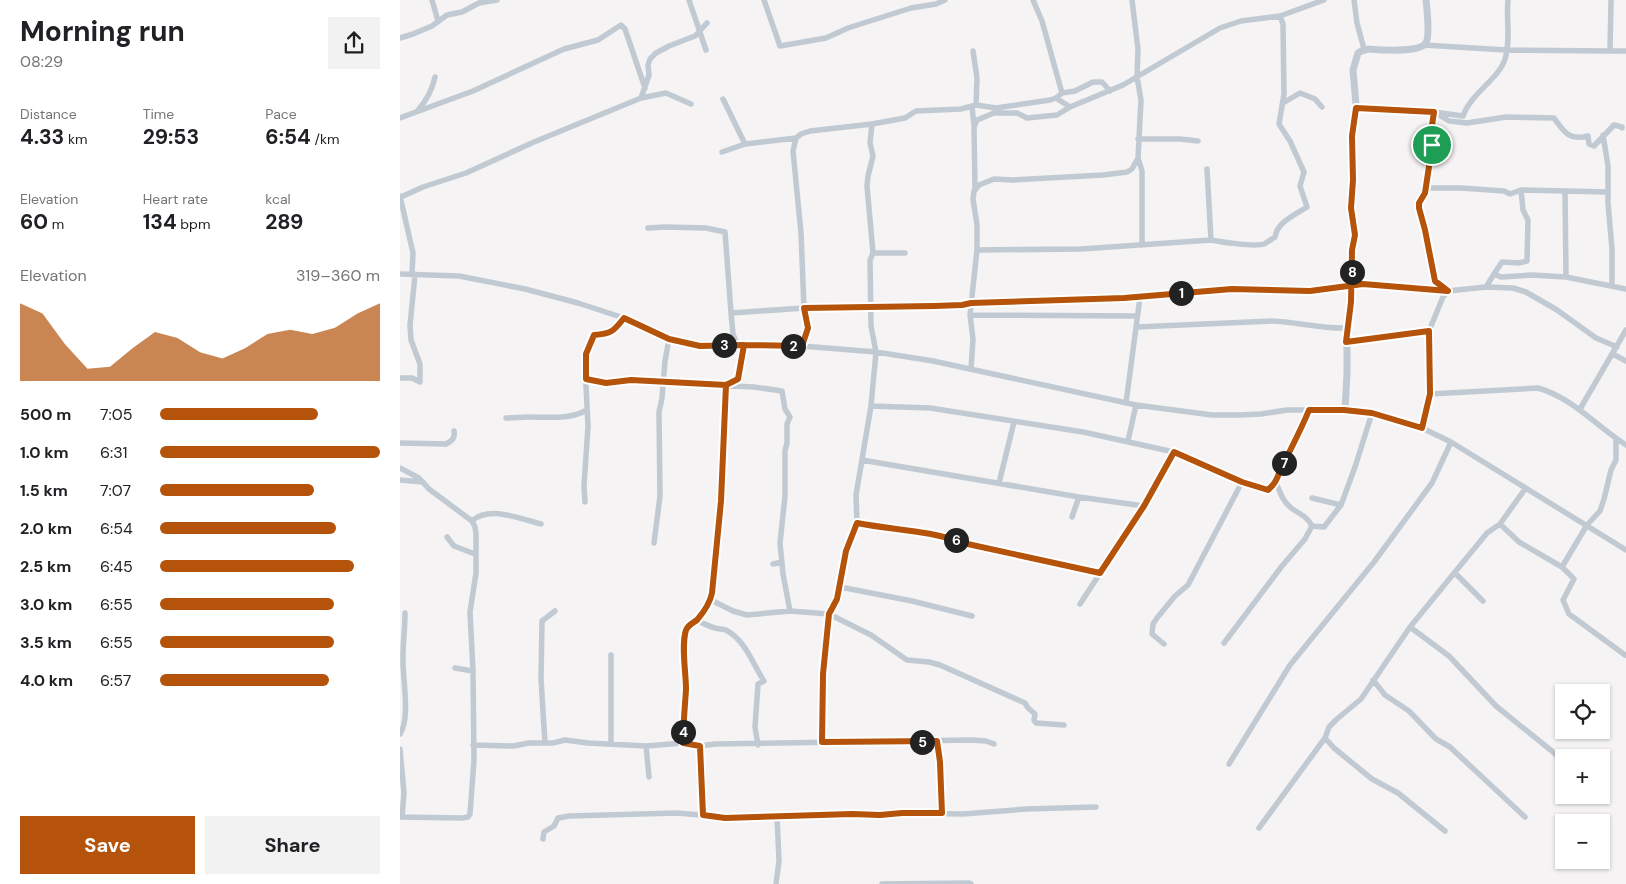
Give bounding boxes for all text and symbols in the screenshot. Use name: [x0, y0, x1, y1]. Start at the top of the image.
text: Morning run: [20, 13, 185, 50]
button: share: [328, 17, 380, 69]
text: 08:29: [20, 51, 63, 72]
text: Distance: [20, 105, 77, 123]
text: Time: [143, 105, 174, 123]
text: Pace: [265, 105, 297, 123]
text: 4.33: [20, 123, 64, 151]
text: 29:53: [143, 123, 199, 151]
text: 6:54: [265, 123, 311, 151]
pin: [1411, 124, 1453, 166]
text: km: [64, 130, 88, 148]
text: /km: [311, 130, 339, 148]
icon: arrive: [1418, 131, 1446, 159]
text: Elevation: [20, 190, 78, 208]
text: Heart rate: [143, 190, 208, 208]
text: kcal: [265, 190, 291, 208]
text: 60: [20, 208, 48, 236]
text: 134: [143, 208, 177, 236]
text: 289: [265, 208, 303, 236]
text: m: [48, 215, 64, 233]
text: bpm: [177, 215, 210, 233]
pin: 8: [1340, 260, 1364, 284]
text: 8: [1348, 263, 1357, 281]
text: Elevation: [20, 265, 87, 286]
text: 319–360 m: [296, 265, 380, 286]
pin: 1: [1168, 280, 1194, 306]
text: 1: [1179, 284, 1184, 302]
pin: 3: [712, 332, 736, 358]
pin: 2: [780, 334, 806, 358]
text: 3: [720, 336, 729, 354]
text: 2: [789, 337, 798, 355]
text: 500 m: [20, 404, 71, 425]
text: 7:05: [100, 404, 132, 425]
text: 1.0 km: [20, 442, 69, 463]
text: 6:31: [100, 442, 127, 463]
pin: 7: [1272, 450, 1296, 476]
text: 7: [1281, 454, 1288, 472]
text: 1.5 km: [20, 480, 68, 501]
text: 7:07: [100, 480, 131, 501]
text: 2.0 km: [20, 518, 72, 539]
text: 6:54: [100, 518, 133, 539]
pin: 6: [944, 528, 968, 552]
text: 6: [952, 531, 961, 549]
text: 2.5 km: [20, 556, 71, 577]
text: 6:45: [100, 556, 133, 577]
text: 3.0 km: [20, 594, 72, 615]
text: 6:55: [100, 594, 133, 615]
text: 3.5 km: [20, 632, 72, 653]
text: 6:55: [100, 632, 133, 653]
text: 4.0 km: [20, 670, 73, 691]
text: 6:57: [100, 670, 131, 691]
map controls: [1555, 684, 1610, 869]
button: locate: [1555, 684, 1610, 739]
pin: 4: [670, 720, 696, 744]
text: 4: [679, 723, 688, 741]
pin: 5: [910, 730, 934, 754]
text: 5: [918, 733, 927, 751]
button: +: [1555, 749, 1610, 804]
button: −: [1555, 814, 1610, 869]
button: Save: [20, 816, 195, 874]
button: Share: [205, 816, 380, 874]

